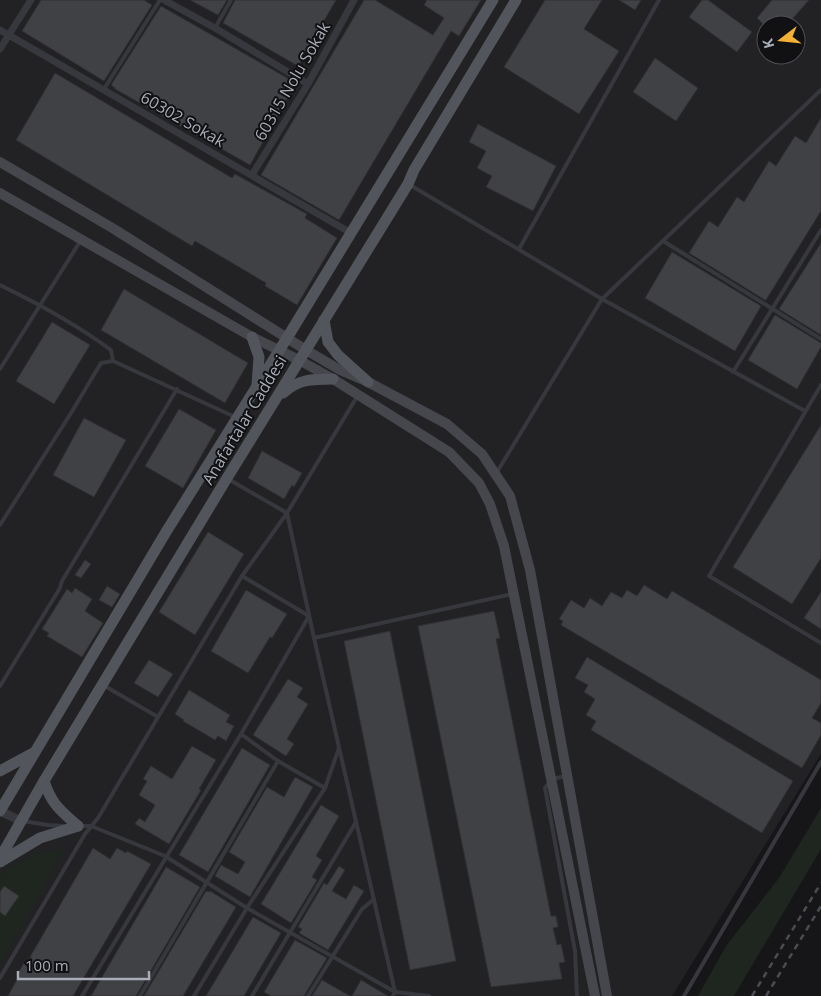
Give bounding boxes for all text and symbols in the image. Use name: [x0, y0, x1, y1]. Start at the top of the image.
north arrow: [756, 15, 806, 65]
street label: 60315 Nolu Sokak: [249, 17, 335, 144]
text: K: [757, 36, 778, 51]
street label: 60302 Sokak: [137, 86, 230, 152]
street label: Anafartalar Caddesi: [197, 351, 291, 489]
scale bar: [18, 948, 149, 980]
text: 100 m: [25, 955, 69, 975]

